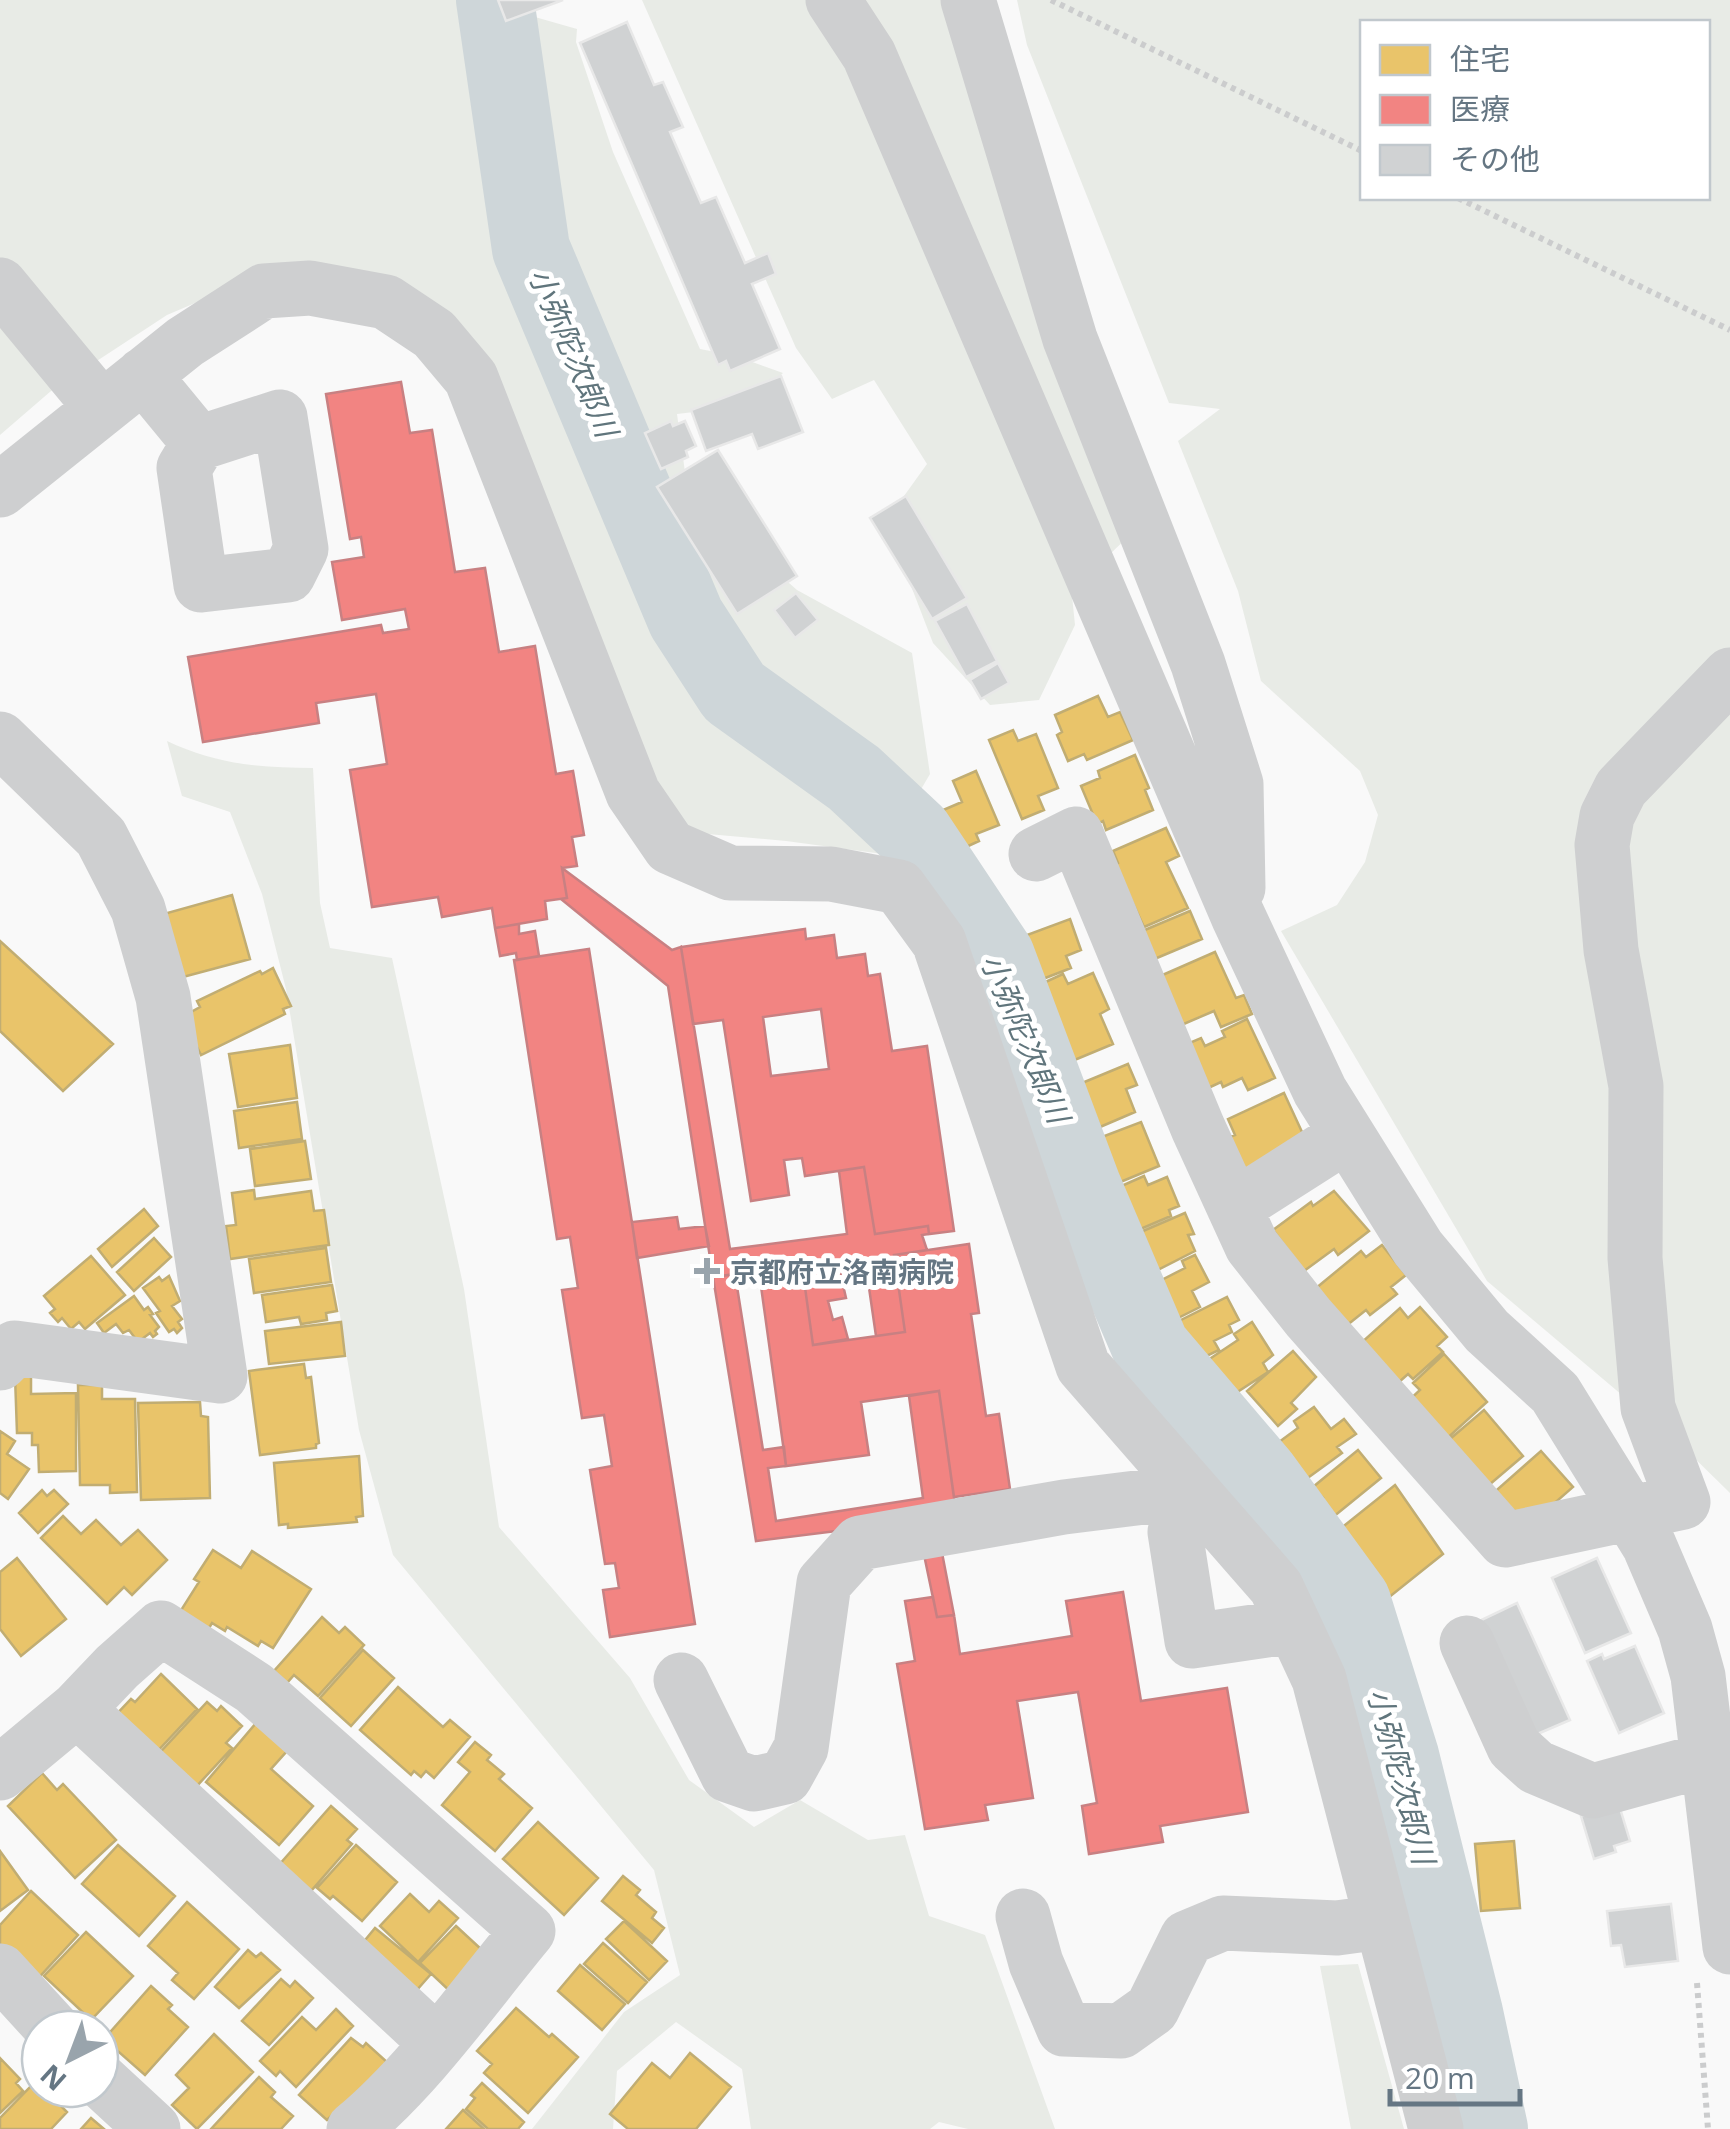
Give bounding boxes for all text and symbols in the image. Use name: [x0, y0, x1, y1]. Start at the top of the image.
legend: [1360, 20, 1710, 200]
text: 住宅: [1450, 38, 1510, 79]
text: 医療: [1450, 88, 1510, 129]
text: その他: [1450, 138, 1540, 179]
water label: 小弥陀次郎川: [520, 261, 629, 446]
water label: 小弥陀次郎川: [972, 947, 1081, 1132]
place label: 京都府立洛南病院: [730, 1252, 954, 1290]
marker: 京都府立洛南病院: [694, 1258, 720, 1284]
water label: 小弥陀次郎川: [1359, 1684, 1446, 1871]
north arrow: [20, 2009, 120, 2109]
scale bar: [1390, 2044, 1520, 2106]
text: N: [31, 2057, 74, 2100]
text: 20 m: [1405, 2057, 1475, 2098]

